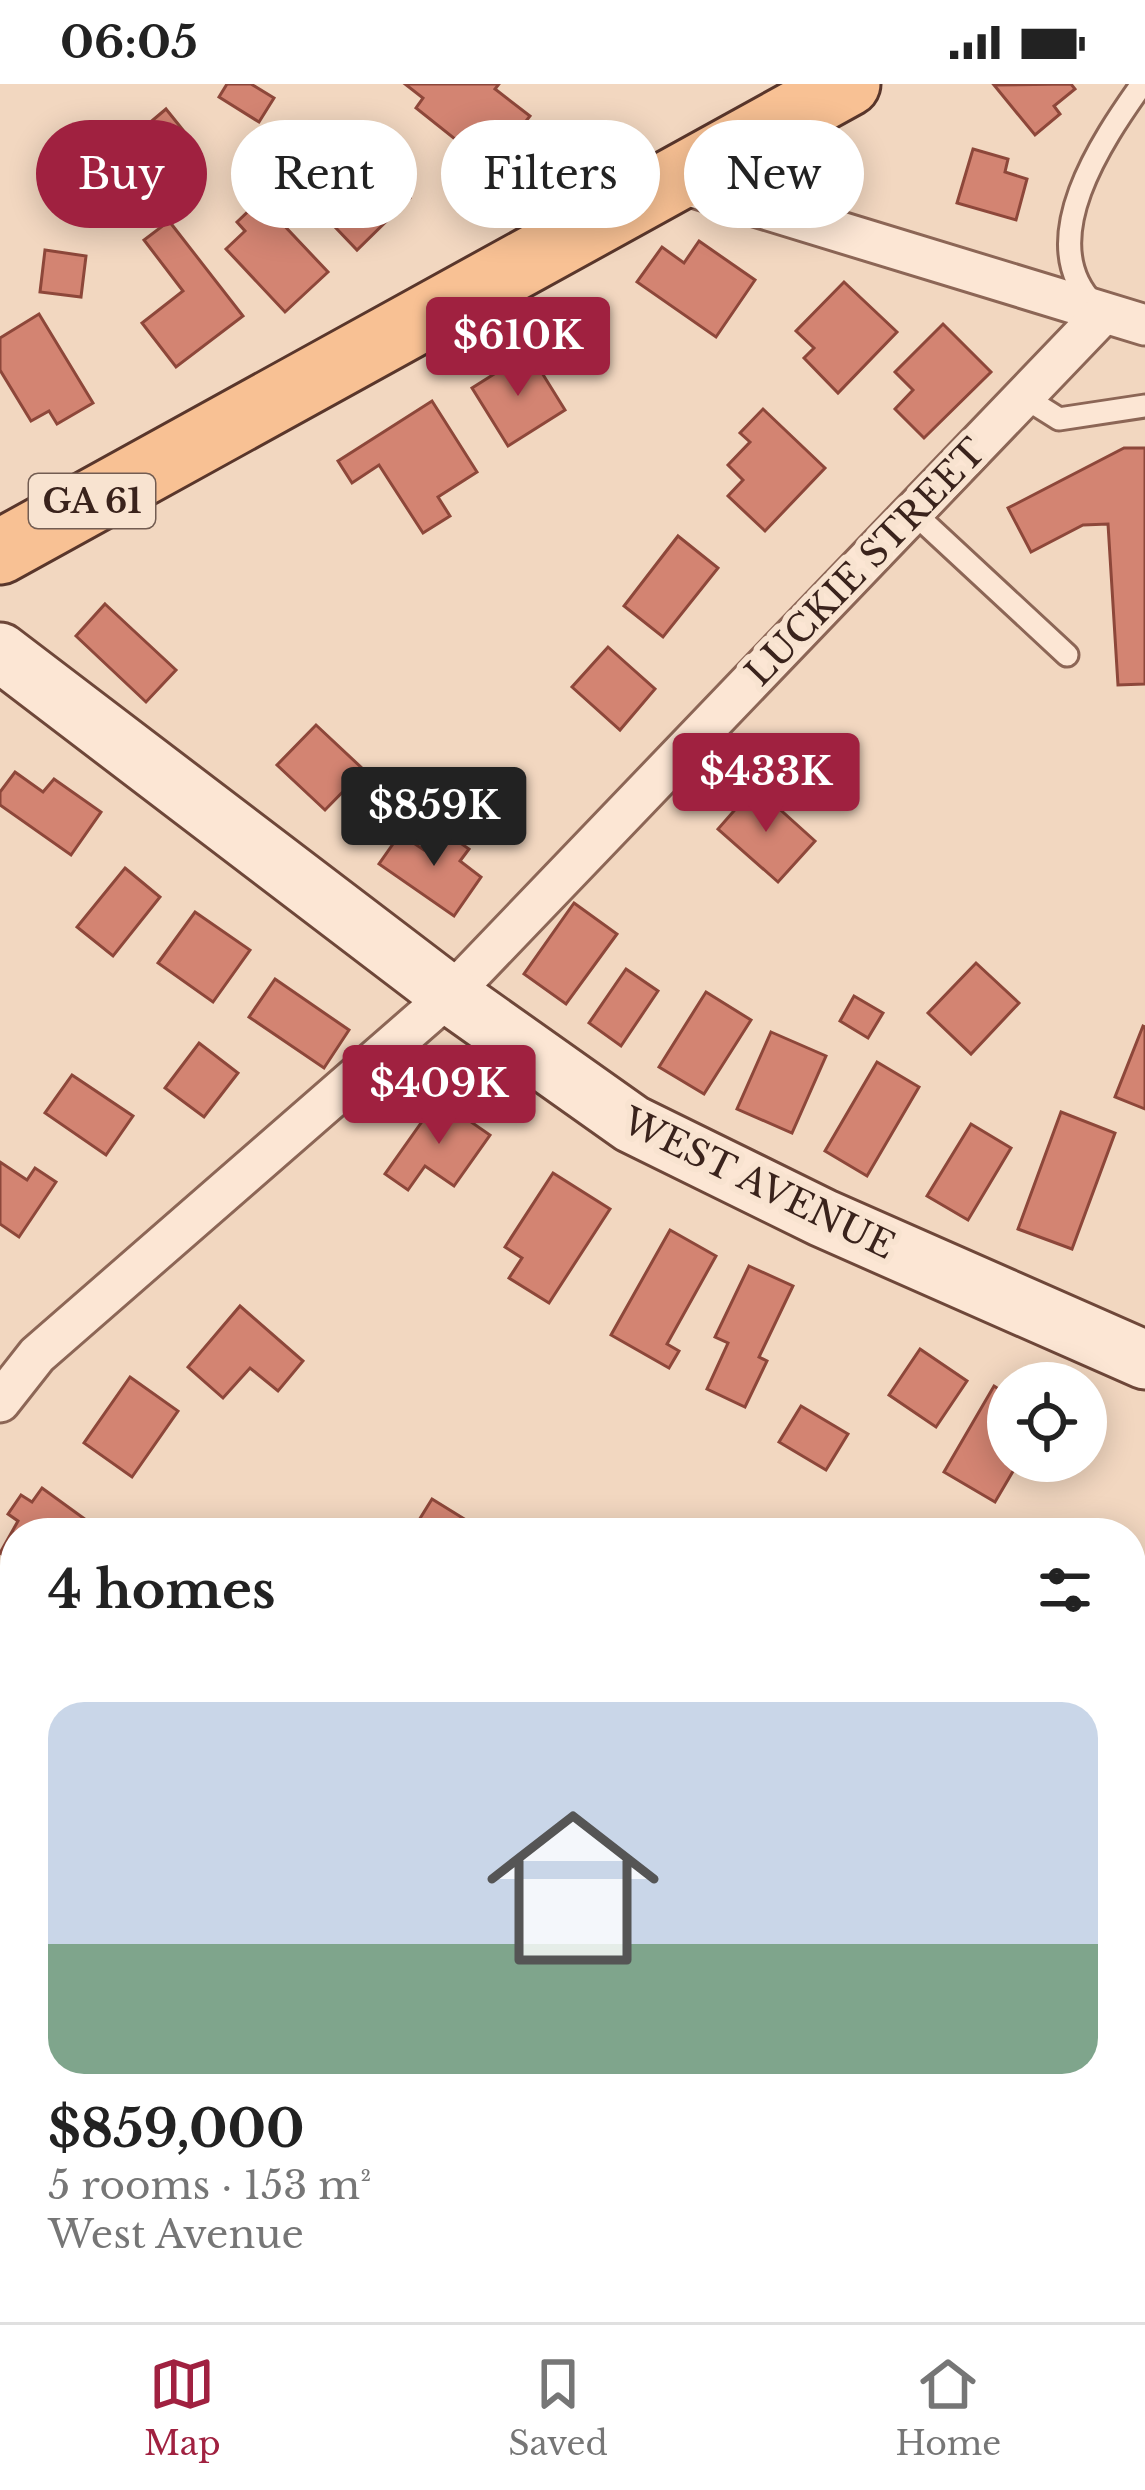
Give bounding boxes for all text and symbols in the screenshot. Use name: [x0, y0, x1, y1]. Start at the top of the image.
text: 06:05: [60, 14, 198, 70]
chip: Buy: [36, 120, 207, 228]
chip: Rent: [231, 120, 417, 228]
chip: Filters: [441, 120, 660, 228]
chip: New: [684, 120, 864, 228]
pin: $610K: [434, 297, 602, 399]
text: $610K: [453, 311, 583, 360]
street label: LUCKIE STREET: [736, 429, 995, 695]
road number: GA 61: [29, 474, 155, 528]
pin: $433K: [682, 733, 850, 835]
text: $433K: [700, 747, 832, 796]
pin: $859K: [350, 767, 518, 869]
text: $859K: [368, 781, 500, 830]
pin: $409K: [355, 1045, 523, 1147]
text: $409K: [370, 1059, 508, 1108]
street label: WEST AVENUE: [614, 1098, 902, 1269]
map controls: [987, 1362, 1107, 1482]
button: locate: [987, 1362, 1107, 1482]
icon: filters: [1032, 1557, 1098, 1623]
text: 4 homes: [48, 1559, 276, 1622]
icon: home: [465, 1780, 681, 1996]
text: $859,000: [48, 2098, 304, 2161]
text: 5 rooms · 153 m²: [48, 2161, 371, 2210]
text: West Avenue: [48, 2210, 304, 2259]
tab: Map: [144, 2351, 221, 2464]
tab: Saved: [508, 2351, 608, 2464]
tab: Home: [896, 2351, 1001, 2464]

